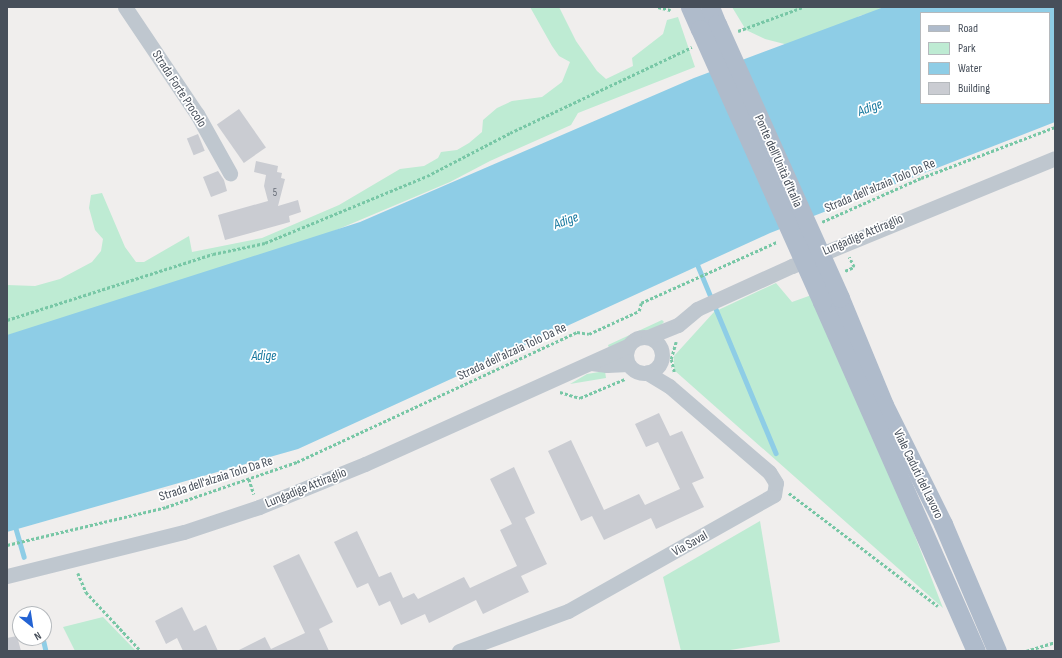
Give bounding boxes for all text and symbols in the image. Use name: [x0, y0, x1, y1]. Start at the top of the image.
legend: [920, 12, 1050, 104]
text: Road: [958, 21, 978, 36]
text: Park: [958, 41, 976, 56]
street label: Strada Forte Procolo: [148, 48, 210, 130]
text: Water: [958, 61, 982, 76]
text: Building: [958, 81, 990, 96]
water label: Adige: [855, 96, 885, 120]
street label: Ponte dell'Unità d'Italia: [751, 112, 805, 210]
street label: Strada dell'alzaia Tolo Da Re: [822, 156, 938, 216]
house number: 5: [273, 186, 277, 200]
water label: Adige: [551, 209, 581, 233]
street label: Lungadige Attiraglio: [820, 211, 906, 259]
street label: Strada dell'alzaia Tolo Da Re: [455, 320, 569, 384]
water label: Adige: [251, 348, 277, 364]
street label: Viale Caduti del Lavoro: [890, 427, 946, 521]
street label: Strada dell'alzaia Tolo Da Re: [157, 453, 275, 505]
street label: Lungadige Attiraglio: [263, 465, 349, 511]
street label: Via Saval: [670, 528, 710, 560]
north arrow: [12, 606, 52, 646]
text: N: [32, 629, 44, 643]

